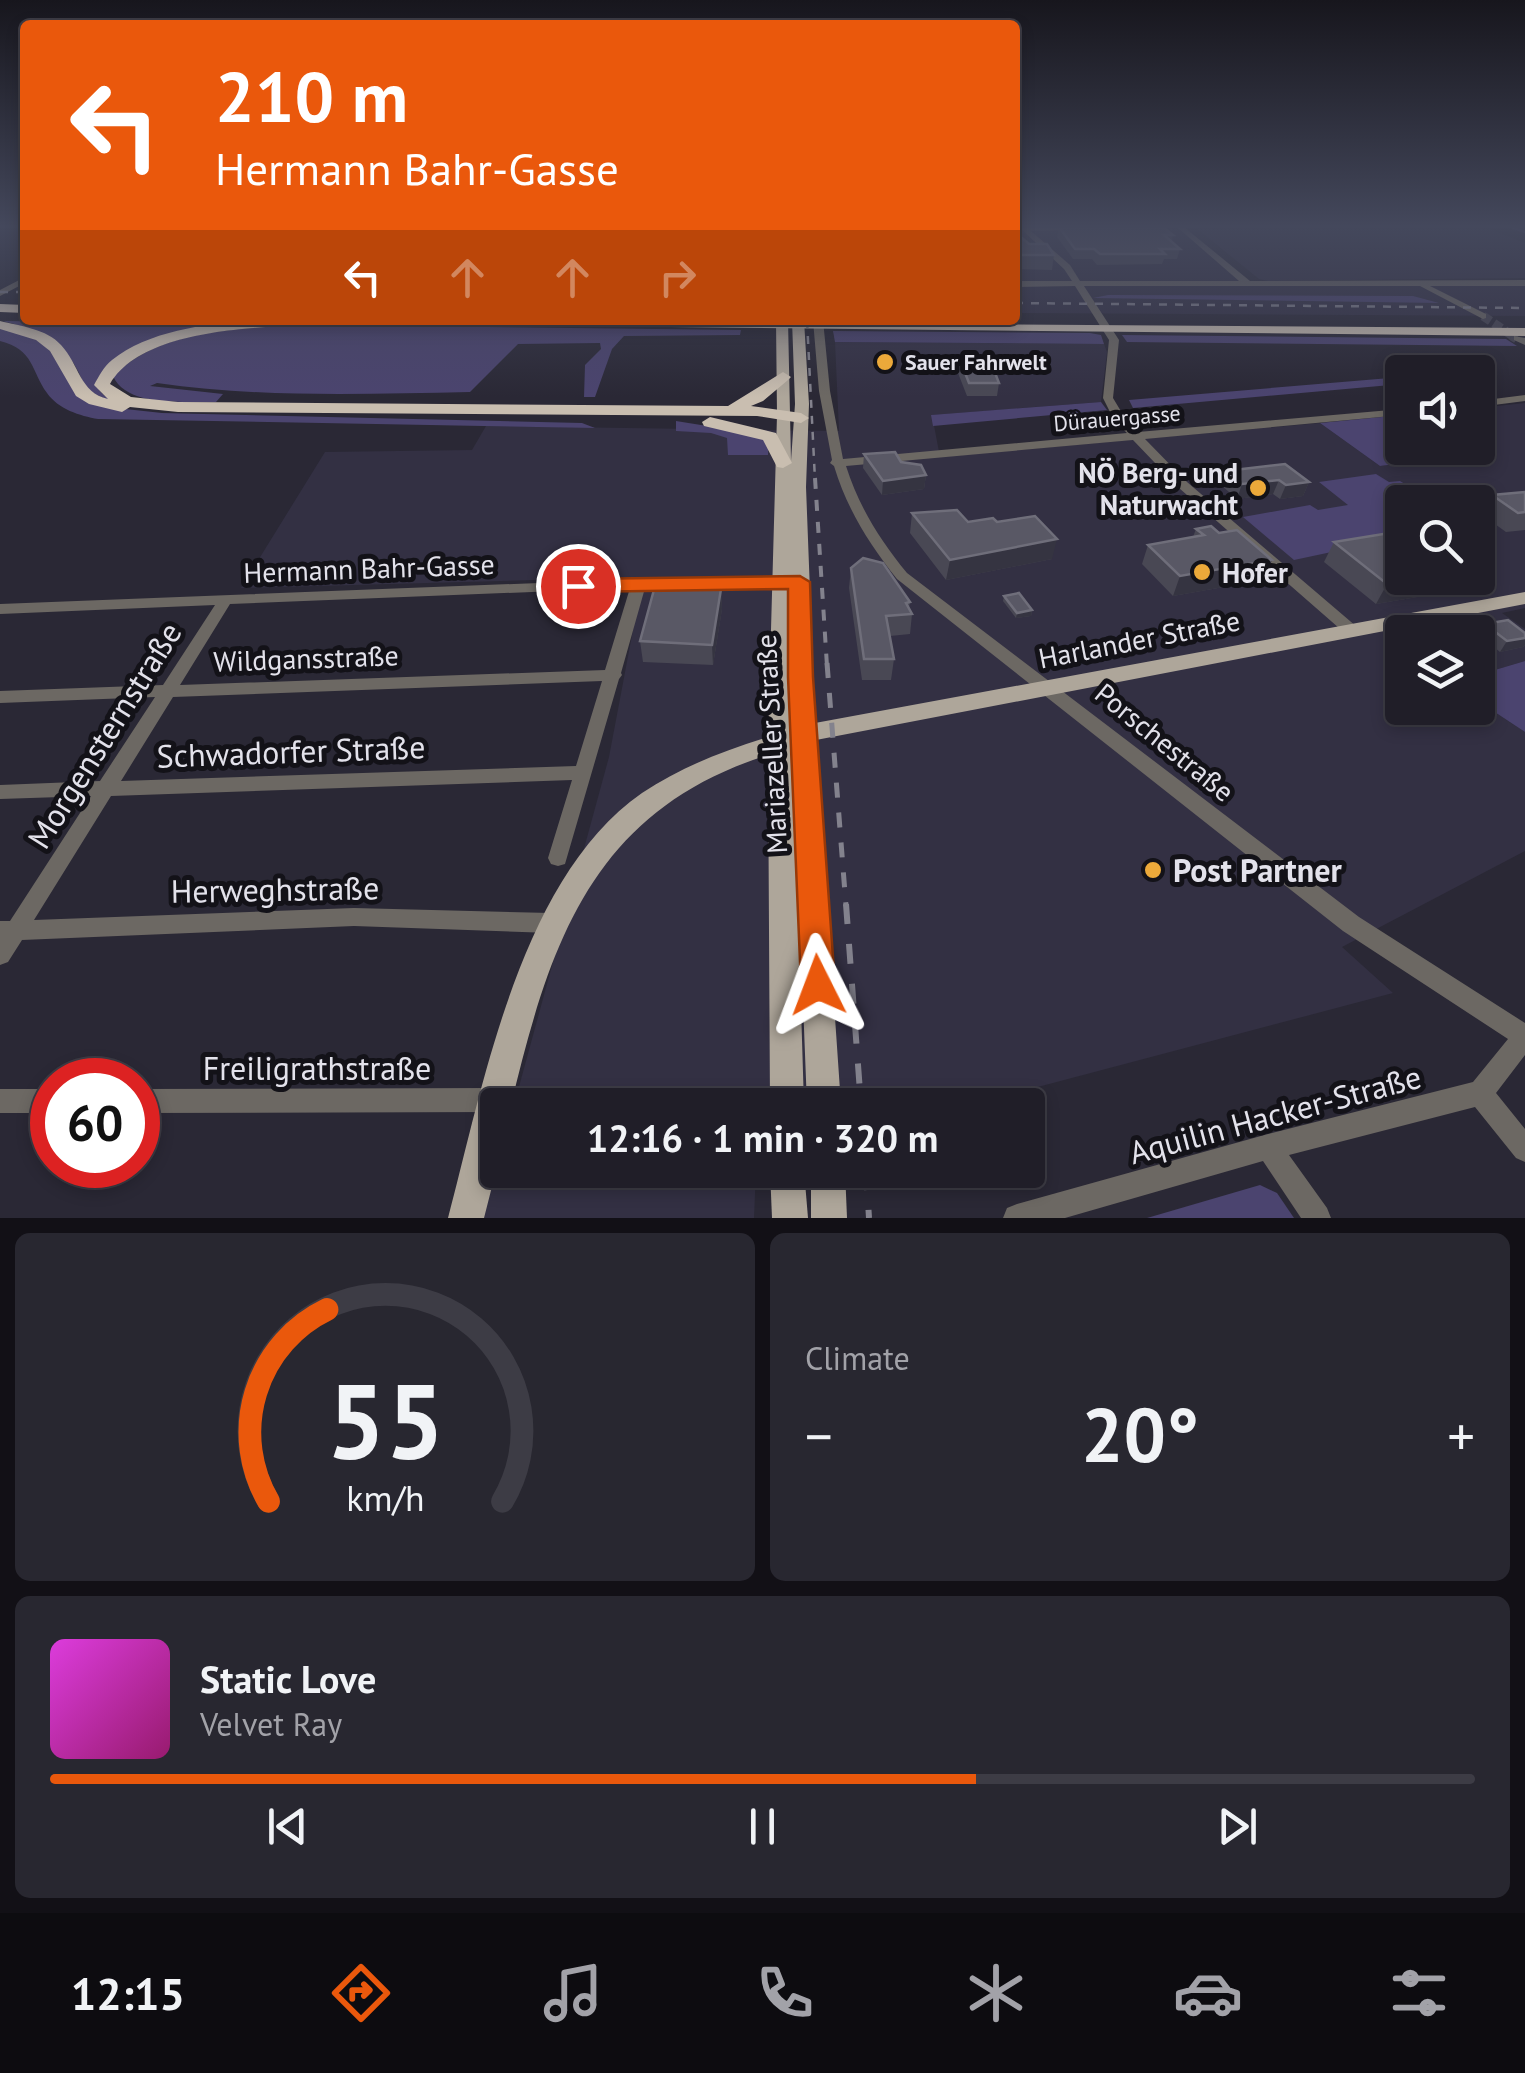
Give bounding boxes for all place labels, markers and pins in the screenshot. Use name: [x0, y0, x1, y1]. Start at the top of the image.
place label: Sauer Fahrwelt: [905, 348, 1047, 376]
marker: Sauer Fahrwelt: [874, 351, 896, 373]
place label: NÖ Berg- und Naturwacht: [1078, 454, 1238, 523]
marker: NÖ Berg- und Naturwacht: [1247, 477, 1269, 499]
pin: [536, 544, 621, 629]
place label: Hofer: [1222, 554, 1288, 591]
marker: Hofer: [1191, 561, 1213, 583]
place label: Post Partner: [1173, 849, 1342, 891]
marker: Post Partner: [1142, 859, 1164, 881]

